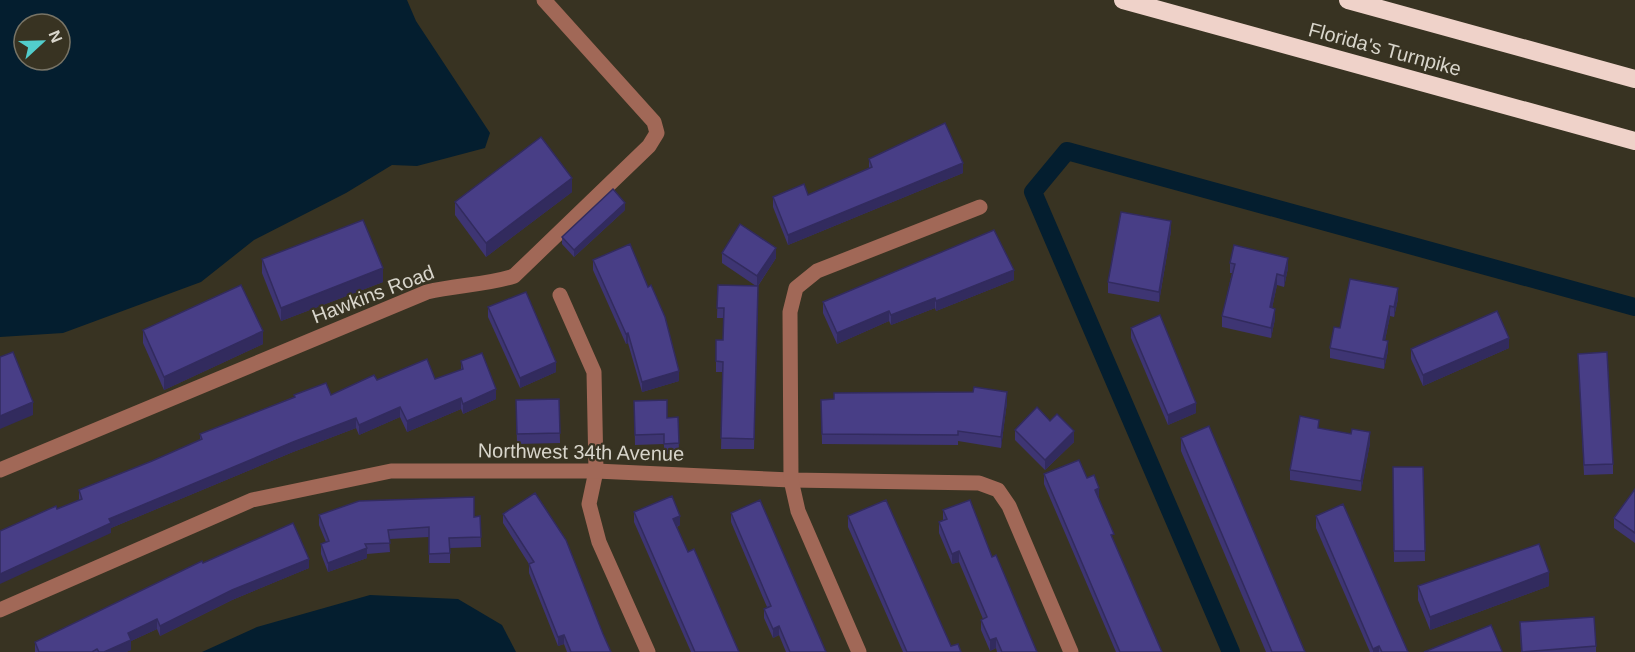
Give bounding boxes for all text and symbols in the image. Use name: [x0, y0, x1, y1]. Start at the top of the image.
north arrow: [12, 12, 72, 72]
street label: Florida's Turnpike: [1306, 18, 1464, 80]
text: N: [45, 28, 65, 45]
street label: Hawkins Road: [309, 261, 437, 327]
street label: Northwest 34th Avenue: [478, 439, 684, 465]

